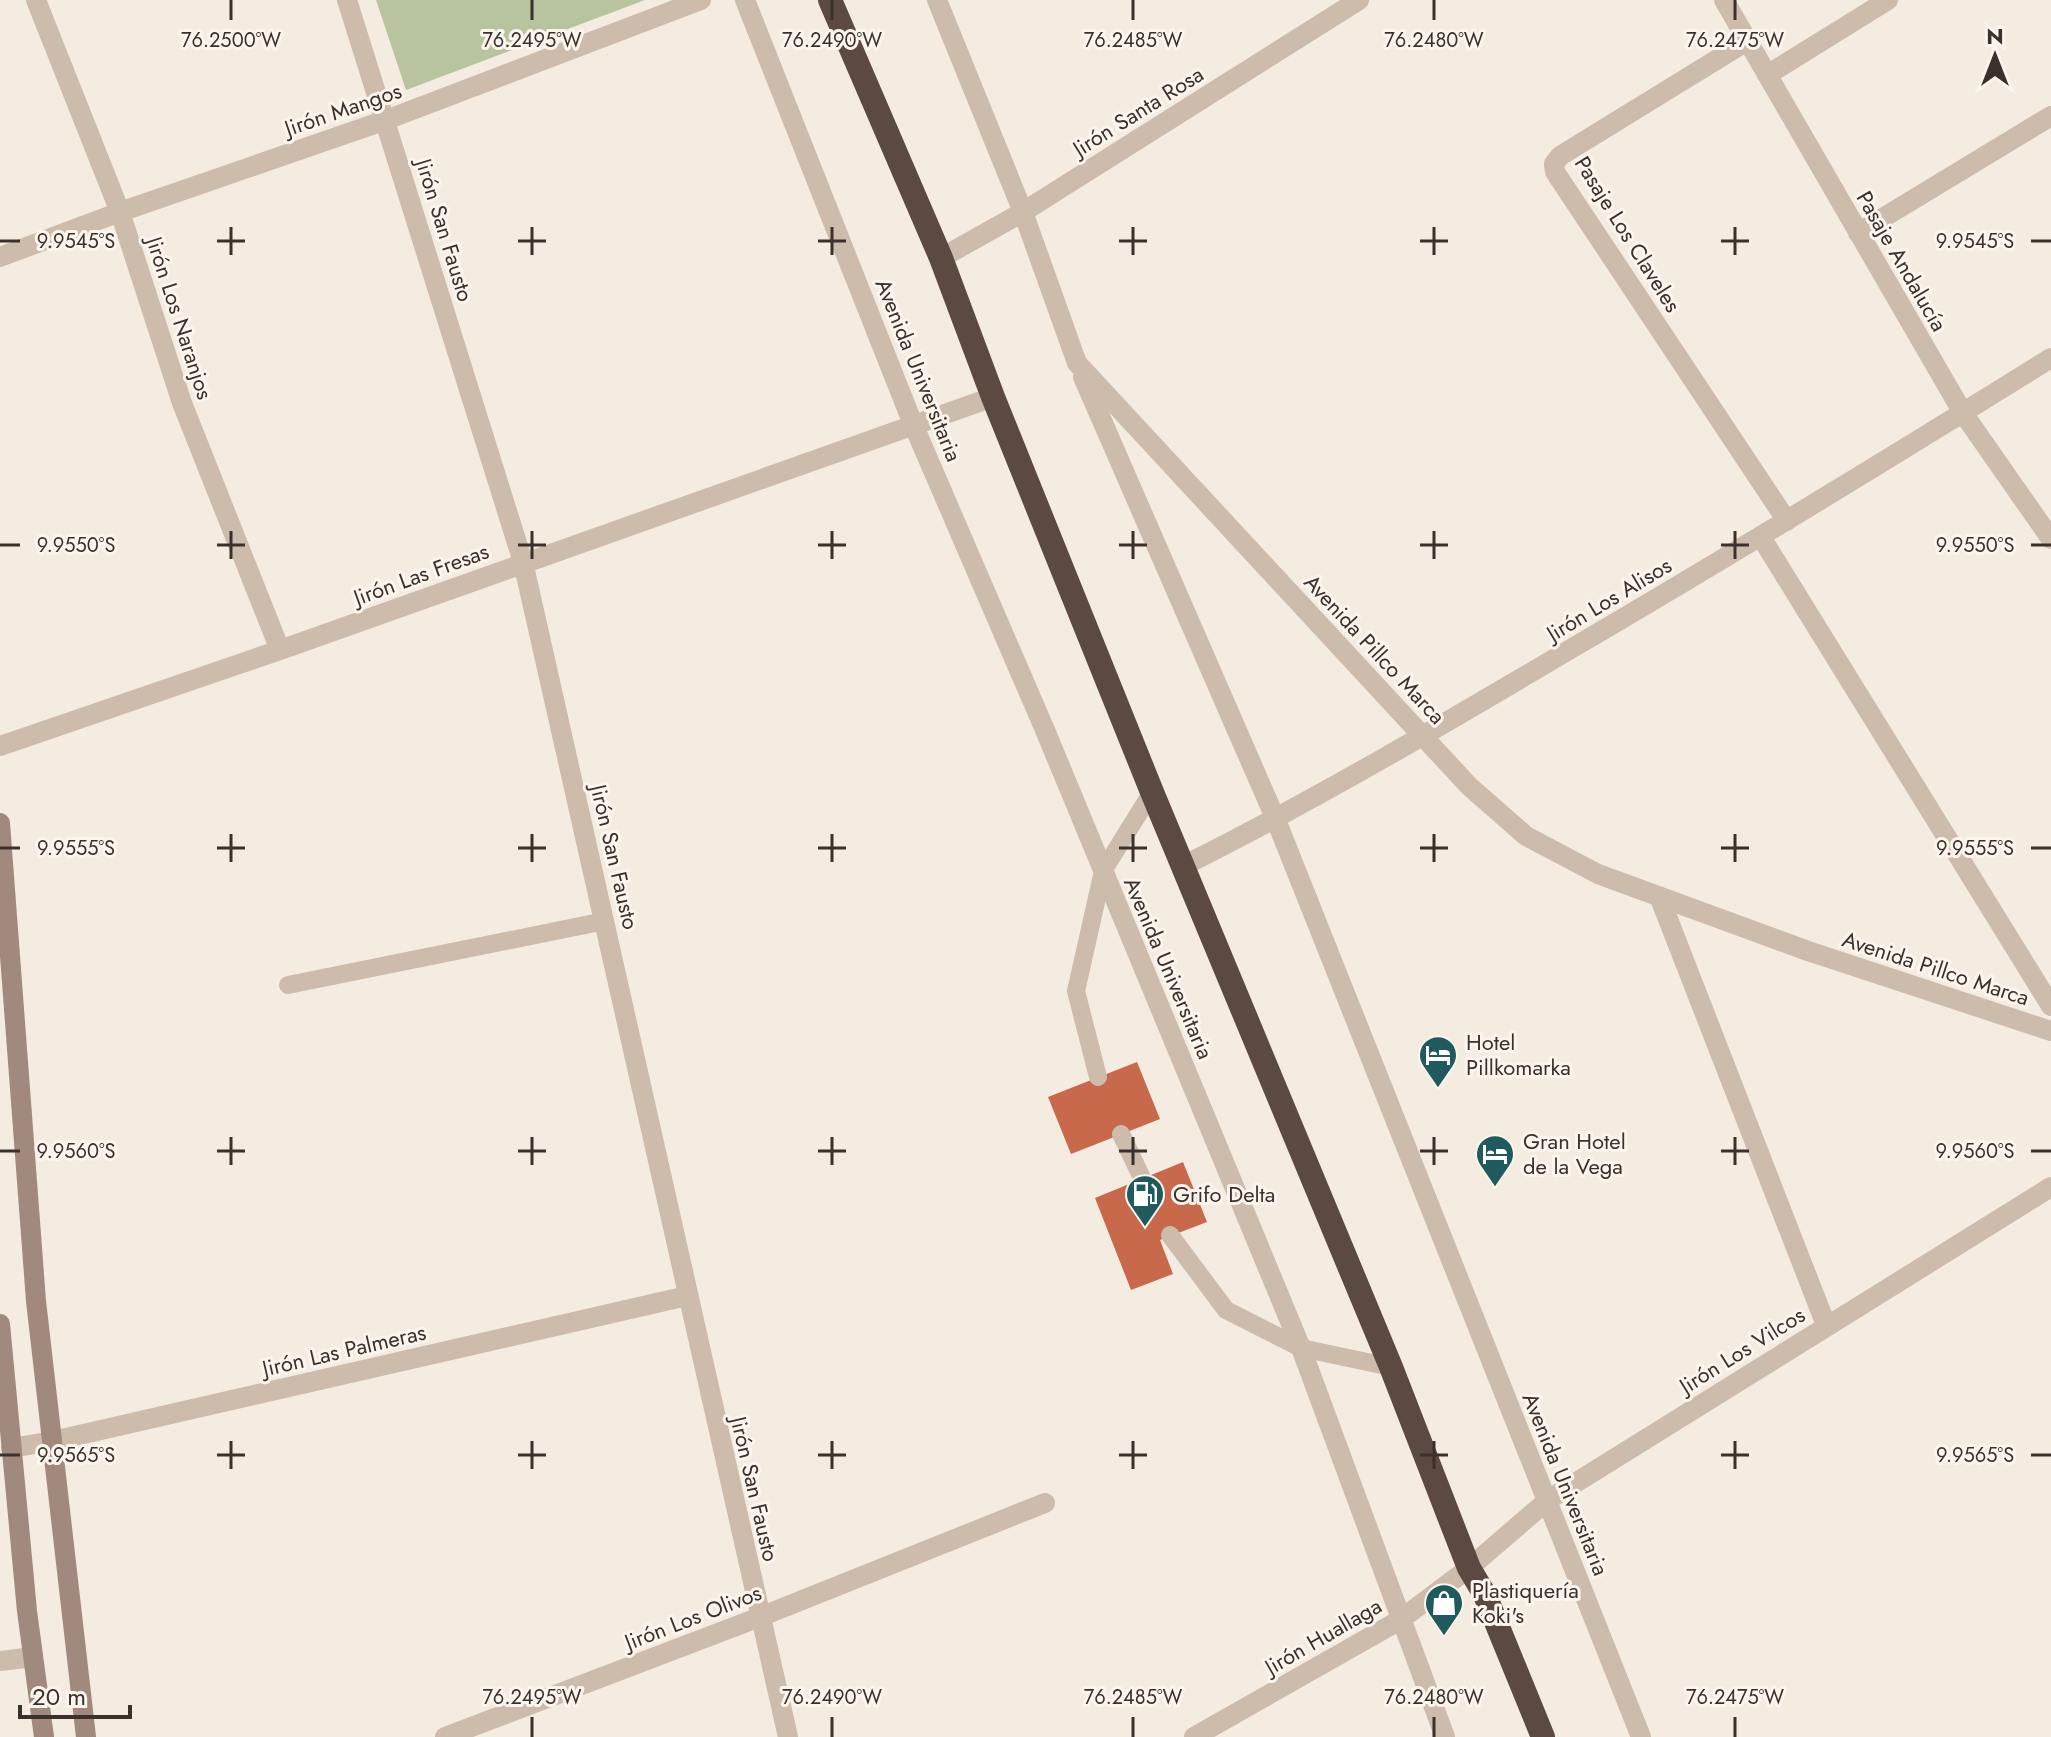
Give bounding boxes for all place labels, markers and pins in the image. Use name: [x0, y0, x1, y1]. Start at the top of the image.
place label: Hotel Pillkomarka: [1466, 1026, 1571, 1083]
hotel icon: Hotel Pillkomarka: [1417, 1034, 1459, 1089]
place label: Gran Hotel de la Vega: [1523, 1125, 1626, 1182]
hotel icon: Gran Hotel de la Vega: [1474, 1133, 1516, 1188]
fuel station icon: Grifo Delta: [1124, 1173, 1166, 1228]
place label: Grifo Delta: [1173, 1178, 1275, 1210]
place label: Plastiquería Koki's: [1472, 1574, 1579, 1631]
shop icon: Plastiquería Koki's: [1423, 1582, 1465, 1637]

